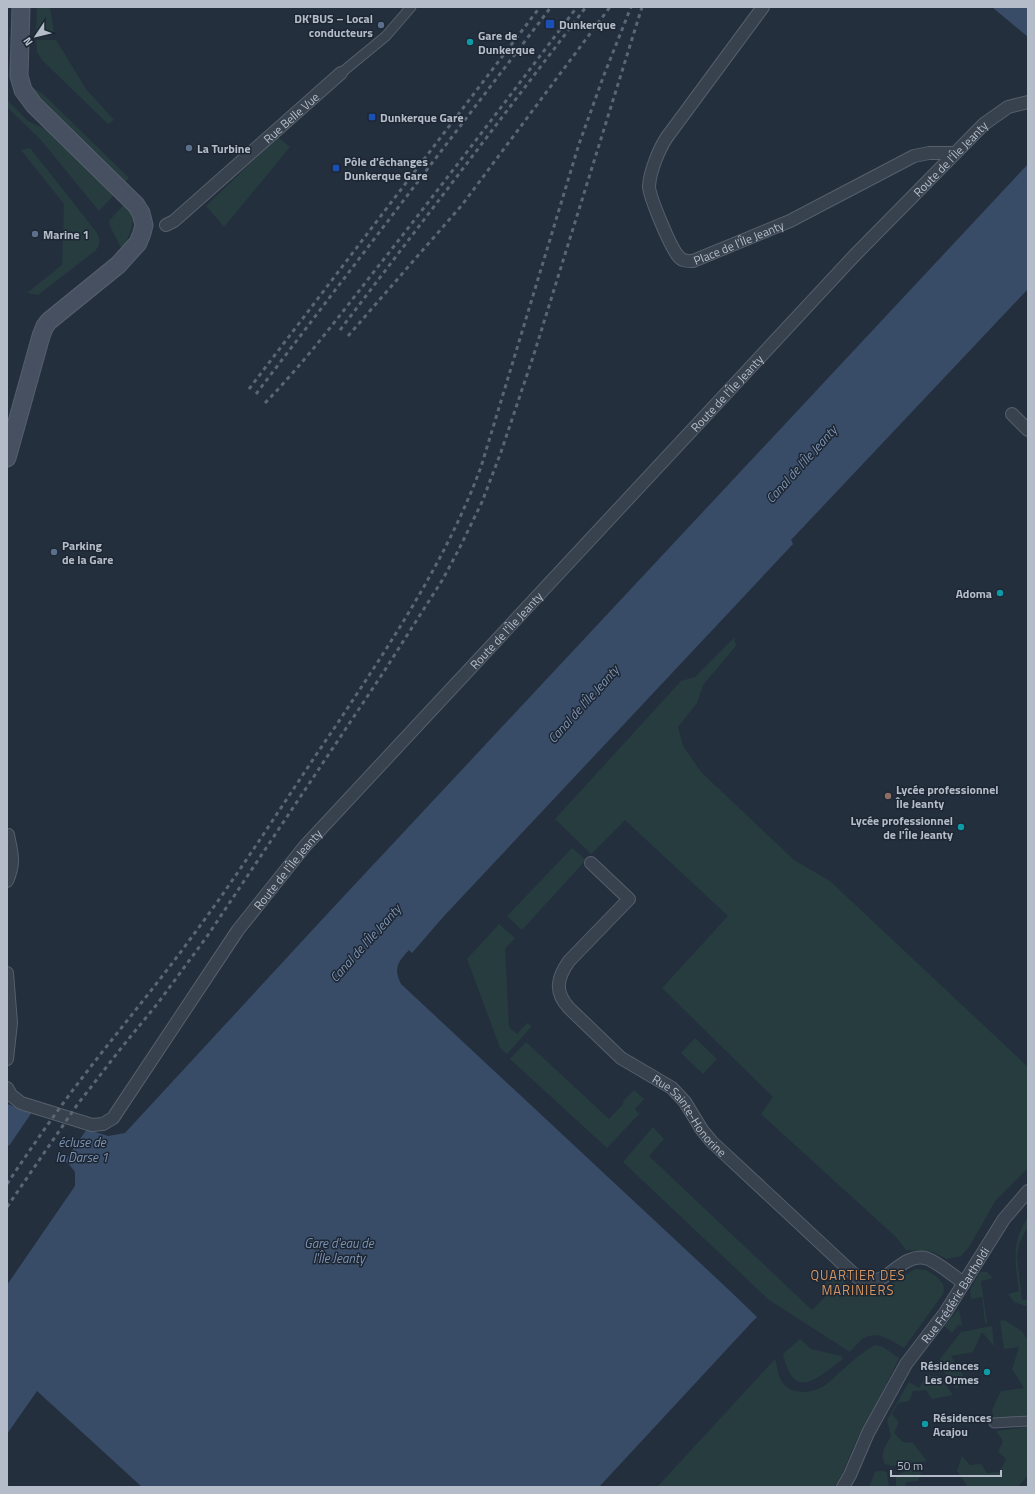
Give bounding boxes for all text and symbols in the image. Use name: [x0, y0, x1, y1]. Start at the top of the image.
place label: DK'BUS – Local conducteurs: [294, 9, 373, 42]
place label: Dunkerque: [559, 15, 616, 34]
north arrow: [16, 16, 56, 56]
marker: Dunkerque: [544, 18, 556, 30]
marker: DK'BUS – Local conducteurs: [376, 20, 386, 30]
place label: Gare de Dunkerque: [478, 26, 535, 59]
text: N: [19, 34, 37, 49]
marker: Gare de Dunkerque: [465, 37, 475, 47]
street label: Rue Belle Vue: [259, 87, 323, 148]
place label: Dunkerque Gare: [380, 108, 464, 127]
marker: Dunkerque Gare: [367, 112, 377, 122]
street label: Route de l'Île Jeanty: [908, 116, 992, 201]
place label: La Turbine: [197, 139, 251, 158]
marker: La Turbine: [184, 143, 194, 153]
place label: Pôle d'échanges Dunkerque Gare: [344, 152, 428, 185]
marker: Pôle d'échanges Dunkerque Gare: [331, 163, 341, 173]
street label: Place de l'Île Jeanty: [690, 215, 787, 269]
place label: Marine 1: [43, 225, 89, 244]
marker: Marine 1: [30, 229, 40, 239]
street label: Route de l'Île Jeanty: [686, 350, 768, 436]
water label: Canal de l'Île Jeanty: [760, 419, 843, 507]
place label: Parking de la Gare: [62, 536, 113, 569]
marker: Parking de la Gare: [49, 547, 59, 557]
place label: Adoma: [956, 584, 992, 603]
street label: Route de l'Île Jeanty: [465, 587, 547, 673]
marker: Adoma: [995, 588, 1005, 598]
water label: Canal de l'Île Jeanty: [542, 659, 625, 747]
place label: Lycée professionnel Île Jeanty: [895, 780, 999, 813]
marker: Lycée professionnel Île Jeanty: [883, 791, 893, 801]
place label: Lycée professionnel de l'Île Jeanty: [850, 811, 953, 844]
marker: Lycée professionnel de l'Île Jeanty: [956, 822, 966, 832]
street label: Route de l'Île Jeanty: [248, 824, 326, 914]
water label: Canal de l'Île Jeanty: [324, 898, 407, 986]
street label: Rue Sainte-Honorine: [649, 1069, 731, 1161]
water label: écluse de la Darse 1: [56, 1132, 108, 1167]
water label: Gare d'eau de l'Île Jeanty: [304, 1233, 375, 1268]
street label: Rue Frédéric Bartholdi: [916, 1243, 994, 1347]
district label: QUARTIER DES MARINIERS: [810, 1265, 906, 1300]
place label: Résidences Les Ormes: [920, 1356, 979, 1389]
marker: Résidences Les Ormes: [982, 1367, 992, 1377]
place label: Résidences Acajou: [933, 1408, 992, 1441]
marker: Résidences Acajou: [920, 1419, 930, 1429]
scale bar: [891, 1452, 1001, 1478]
text: 50 m: [897, 1456, 923, 1475]

